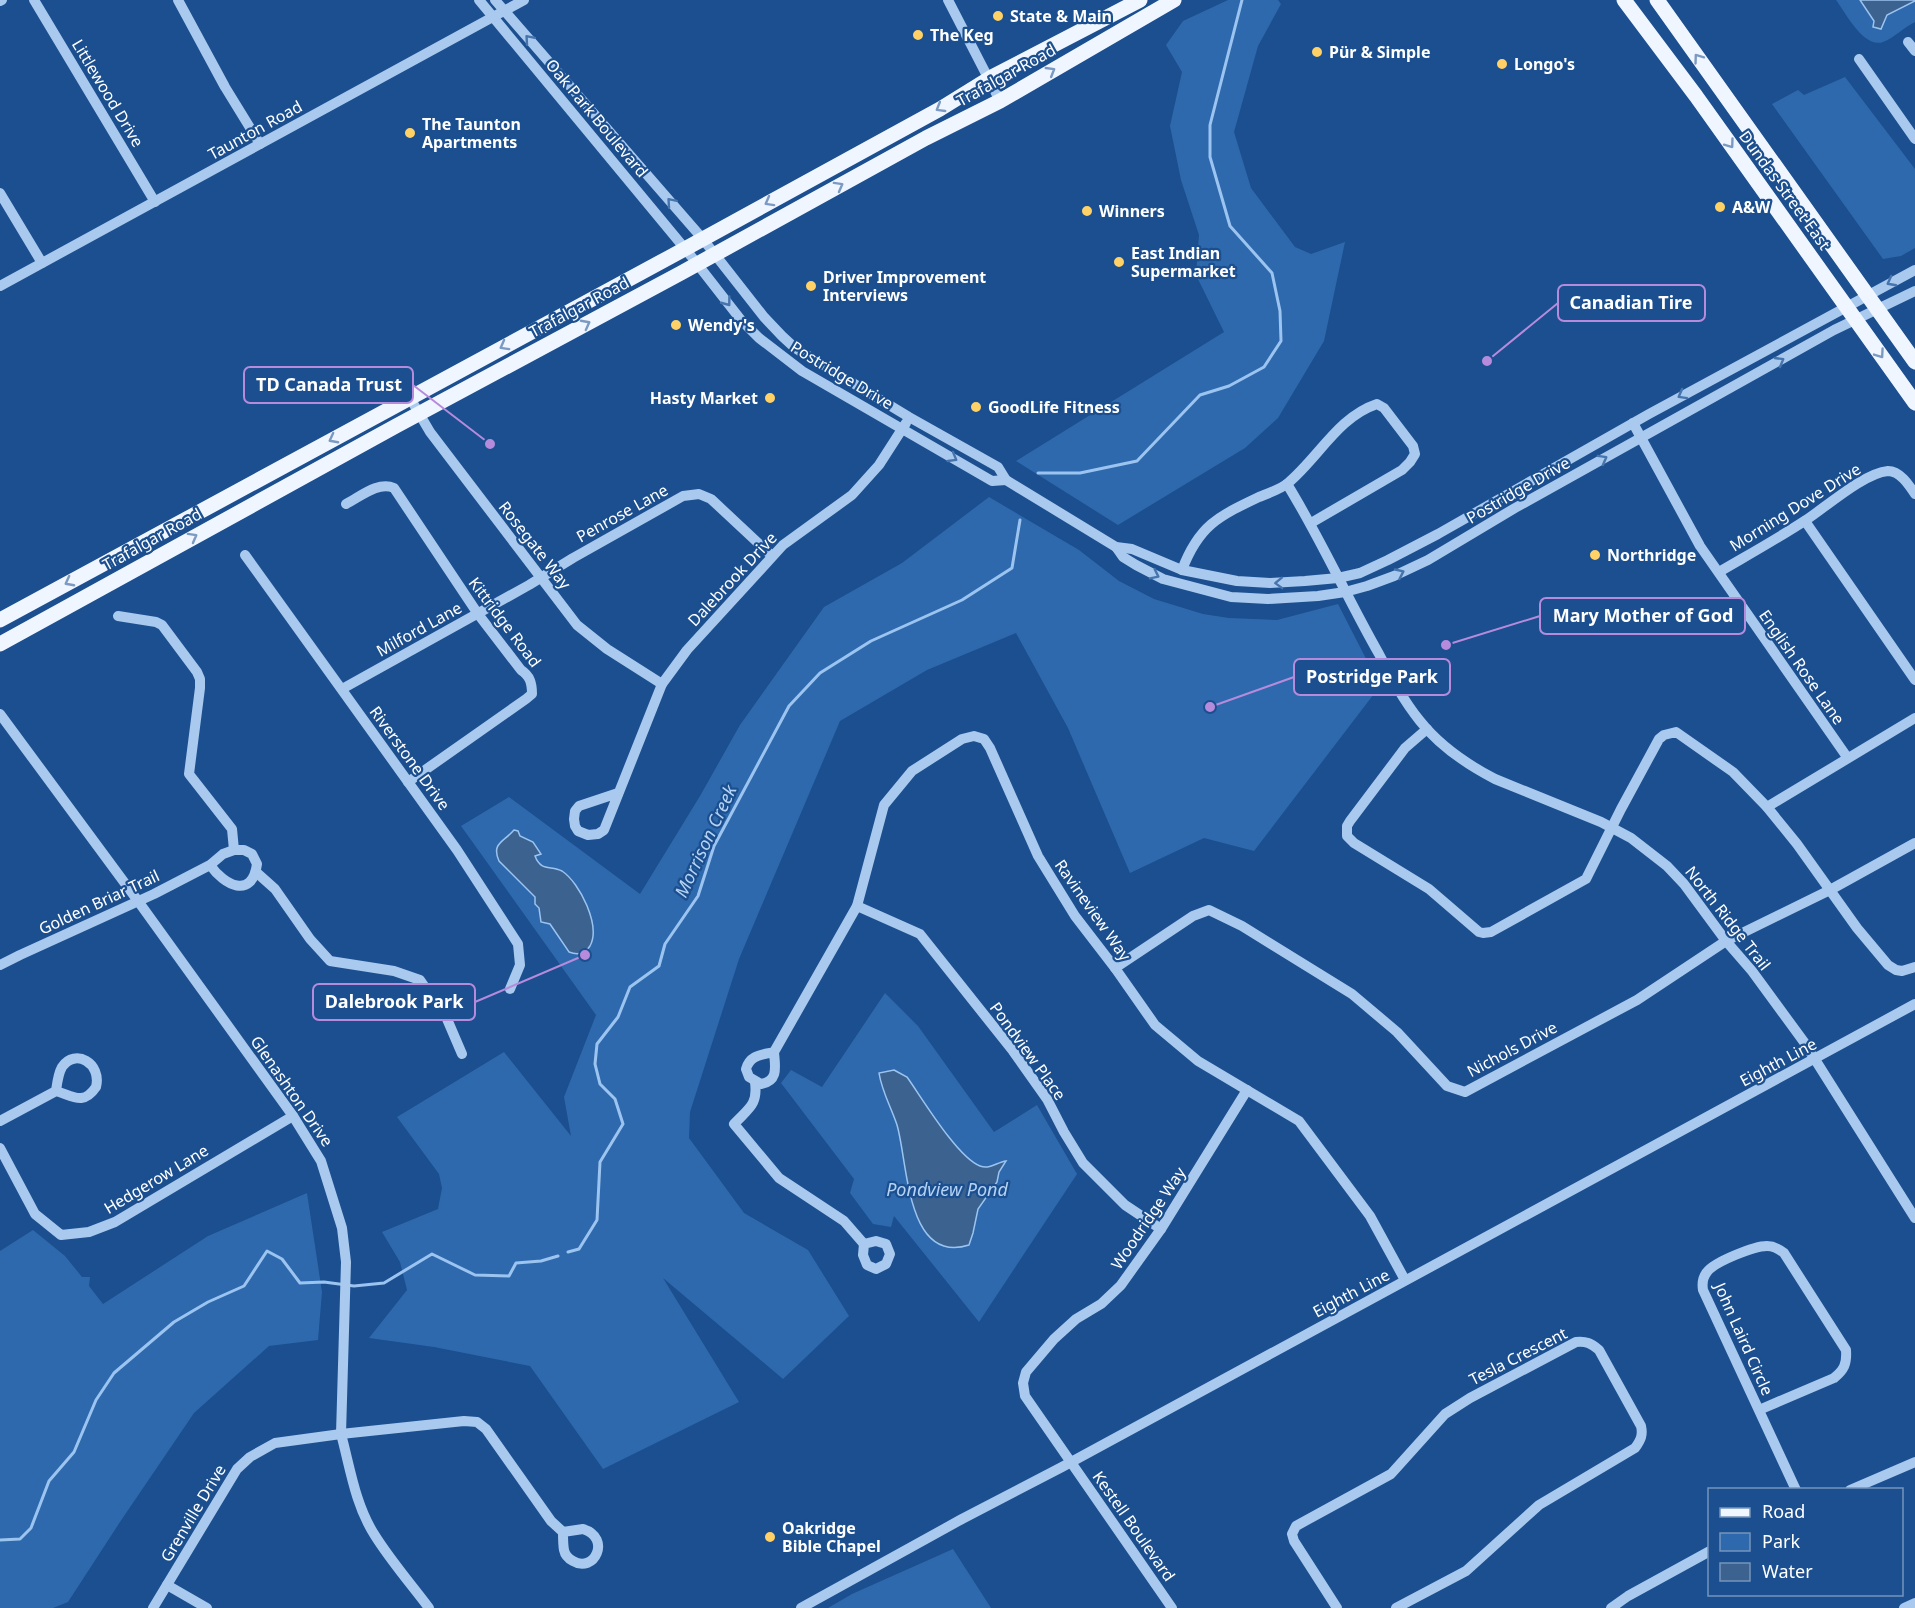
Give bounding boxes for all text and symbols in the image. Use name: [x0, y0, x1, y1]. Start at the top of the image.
place label: State & Main: [1010, 5, 1112, 27]
marker: State & Main: [991, 9, 1005, 23]
place label: The Keg: [930, 24, 994, 46]
marker: The Keg: [911, 28, 925, 42]
street label: Littlewood Drive: [67, 35, 149, 151]
one-way arrow: [525, 35, 536, 46]
street label: Trafalgar Road: [953, 39, 1059, 111]
place label: Pür & Simple: [1329, 41, 1430, 63]
marker: Pür & Simple: [1310, 45, 1324, 59]
place label: Longo's: [1514, 53, 1575, 75]
one-way arrow: [1694, 53, 1705, 64]
street label: Oak Park Boulevard: [541, 54, 653, 182]
marker: Longo's: [1495, 57, 1509, 71]
one-way arrow: [1045, 67, 1055, 78]
street label: Taunton Road: [204, 95, 306, 165]
one-way arrow: [936, 101, 946, 113]
place label: The Taunton Apartments: [422, 113, 521, 153]
marker: The Taunton Apartments: [403, 126, 417, 140]
street label: Dundas Street East: [1734, 126, 1836, 254]
one-way arrow: [1722, 137, 1733, 148]
one-way arrow: [833, 182, 843, 193]
one-way arrow: [765, 195, 775, 206]
place label: A&W: [1732, 196, 1771, 218]
one-way arrow: [667, 198, 678, 209]
place label: Winners: [1099, 200, 1165, 222]
marker: A&W: [1713, 200, 1727, 214]
marker: Winners: [1080, 204, 1094, 218]
place label: East Indian Supermarket: [1131, 242, 1236, 282]
marker: East Indian Supermarket: [1112, 255, 1126, 269]
place label: Driver Improvement Interviews: [823, 266, 986, 306]
street label: Trafalgar Road: [525, 271, 633, 343]
one-way arrow: [1887, 275, 1897, 286]
marker: Driver Improvement Interviews: [804, 279, 818, 293]
callout: Canadian Tire: [1558, 285, 1705, 321]
text: Canadian Tire: [1570, 290, 1692, 314]
one-way arrow: [719, 295, 730, 306]
place label: Wendy's: [688, 314, 755, 336]
marker: Wendy's: [669, 318, 683, 332]
one-way arrow: [580, 320, 590, 331]
street label: Postridge Drive: [787, 336, 897, 414]
one-way arrow: [500, 339, 511, 350]
one-way arrow: [1873, 347, 1884, 358]
one-way arrow: [1773, 357, 1784, 369]
callout: TD Canada Trust: [244, 367, 413, 403]
text: TD Canada Trust: [256, 372, 402, 396]
place label: Hasty Market: [650, 387, 758, 409]
one-way arrow: [1678, 388, 1688, 399]
marker: Hasty Market: [763, 391, 777, 405]
place label: GoodLife Fitness: [988, 396, 1120, 418]
marker: GoodLife Fitness: [969, 400, 983, 414]
one-way arrow: [329, 432, 339, 443]
one-way arrow: [947, 451, 957, 463]
street label: Postridge Drive: [1462, 451, 1574, 529]
one-way arrow: [1597, 455, 1607, 467]
street label: Morning Dove Drive: [1725, 458, 1865, 556]
street label: Penrose Lane: [572, 479, 672, 547]
street label: Rosegate Way: [494, 497, 577, 594]
street label: Trafalgar Road: [99, 503, 205, 575]
street label: Dalebrook Drive: [682, 527, 782, 631]
one-way arrow: [187, 533, 198, 544]
place label: Northridge: [1607, 544, 1696, 566]
marker: Northridge: [1588, 548, 1602, 562]
one-way arrow: [1149, 567, 1160, 579]
one-way arrow: [1393, 568, 1404, 580]
street label: Kittridge Road: [464, 572, 546, 672]
one-way arrow: [65, 575, 75, 586]
one-way arrow: [1275, 576, 1284, 589]
street label: Milford Lane: [372, 596, 466, 662]
callout: Mary Mother of God: [1540, 598, 1745, 634]
text: Mary Mother of God: [1553, 603, 1733, 627]
street label: English Rose Lane: [1754, 605, 1850, 729]
callout: Postridge Park: [1294, 659, 1450, 695]
text: Postridge Park: [1306, 664, 1439, 688]
street label: Riverstone Drive: [365, 702, 455, 814]
water label: Morrison Creek: [668, 780, 742, 901]
street label: Ravineview Way: [1050, 855, 1137, 966]
street label: North Ridge Trail: [1680, 861, 1776, 975]
street label: Golden Briar Trail: [35, 864, 163, 940]
callout: Dalebrook Park: [313, 984, 475, 1020]
text: Dalebrook Park: [325, 989, 464, 1013]
street label: Pondview Place: [985, 997, 1071, 1105]
street label: Nichols Drive: [1463, 1016, 1561, 1082]
street label: Glenashton Drive: [246, 1031, 338, 1151]
street label: Eighth Line: [1736, 1033, 1820, 1091]
street label: Hedgerow Lane: [100, 1139, 212, 1219]
street label: Woodridge Way: [1106, 1162, 1191, 1274]
water label: Pondview Pond: [886, 1177, 1008, 1201]
street label: Eighth Line: [1309, 1264, 1393, 1322]
street label: John Laird Circle: [1709, 1277, 1779, 1399]
street label: Tesla Crescent: [1465, 1322, 1571, 1390]
street label: Grenville Drive: [155, 1460, 231, 1566]
street label: Kestell Boulevard: [1088, 1467, 1180, 1585]
legend: [1708, 1488, 1903, 1596]
text: Road: [1762, 1499, 1805, 1523]
place label: Oakridge Bible Chapel: [782, 1517, 881, 1557]
text: Park: [1762, 1529, 1800, 1553]
marker: Oakridge Bible Chapel: [763, 1530, 777, 1544]
text: Water: [1762, 1559, 1813, 1583]

